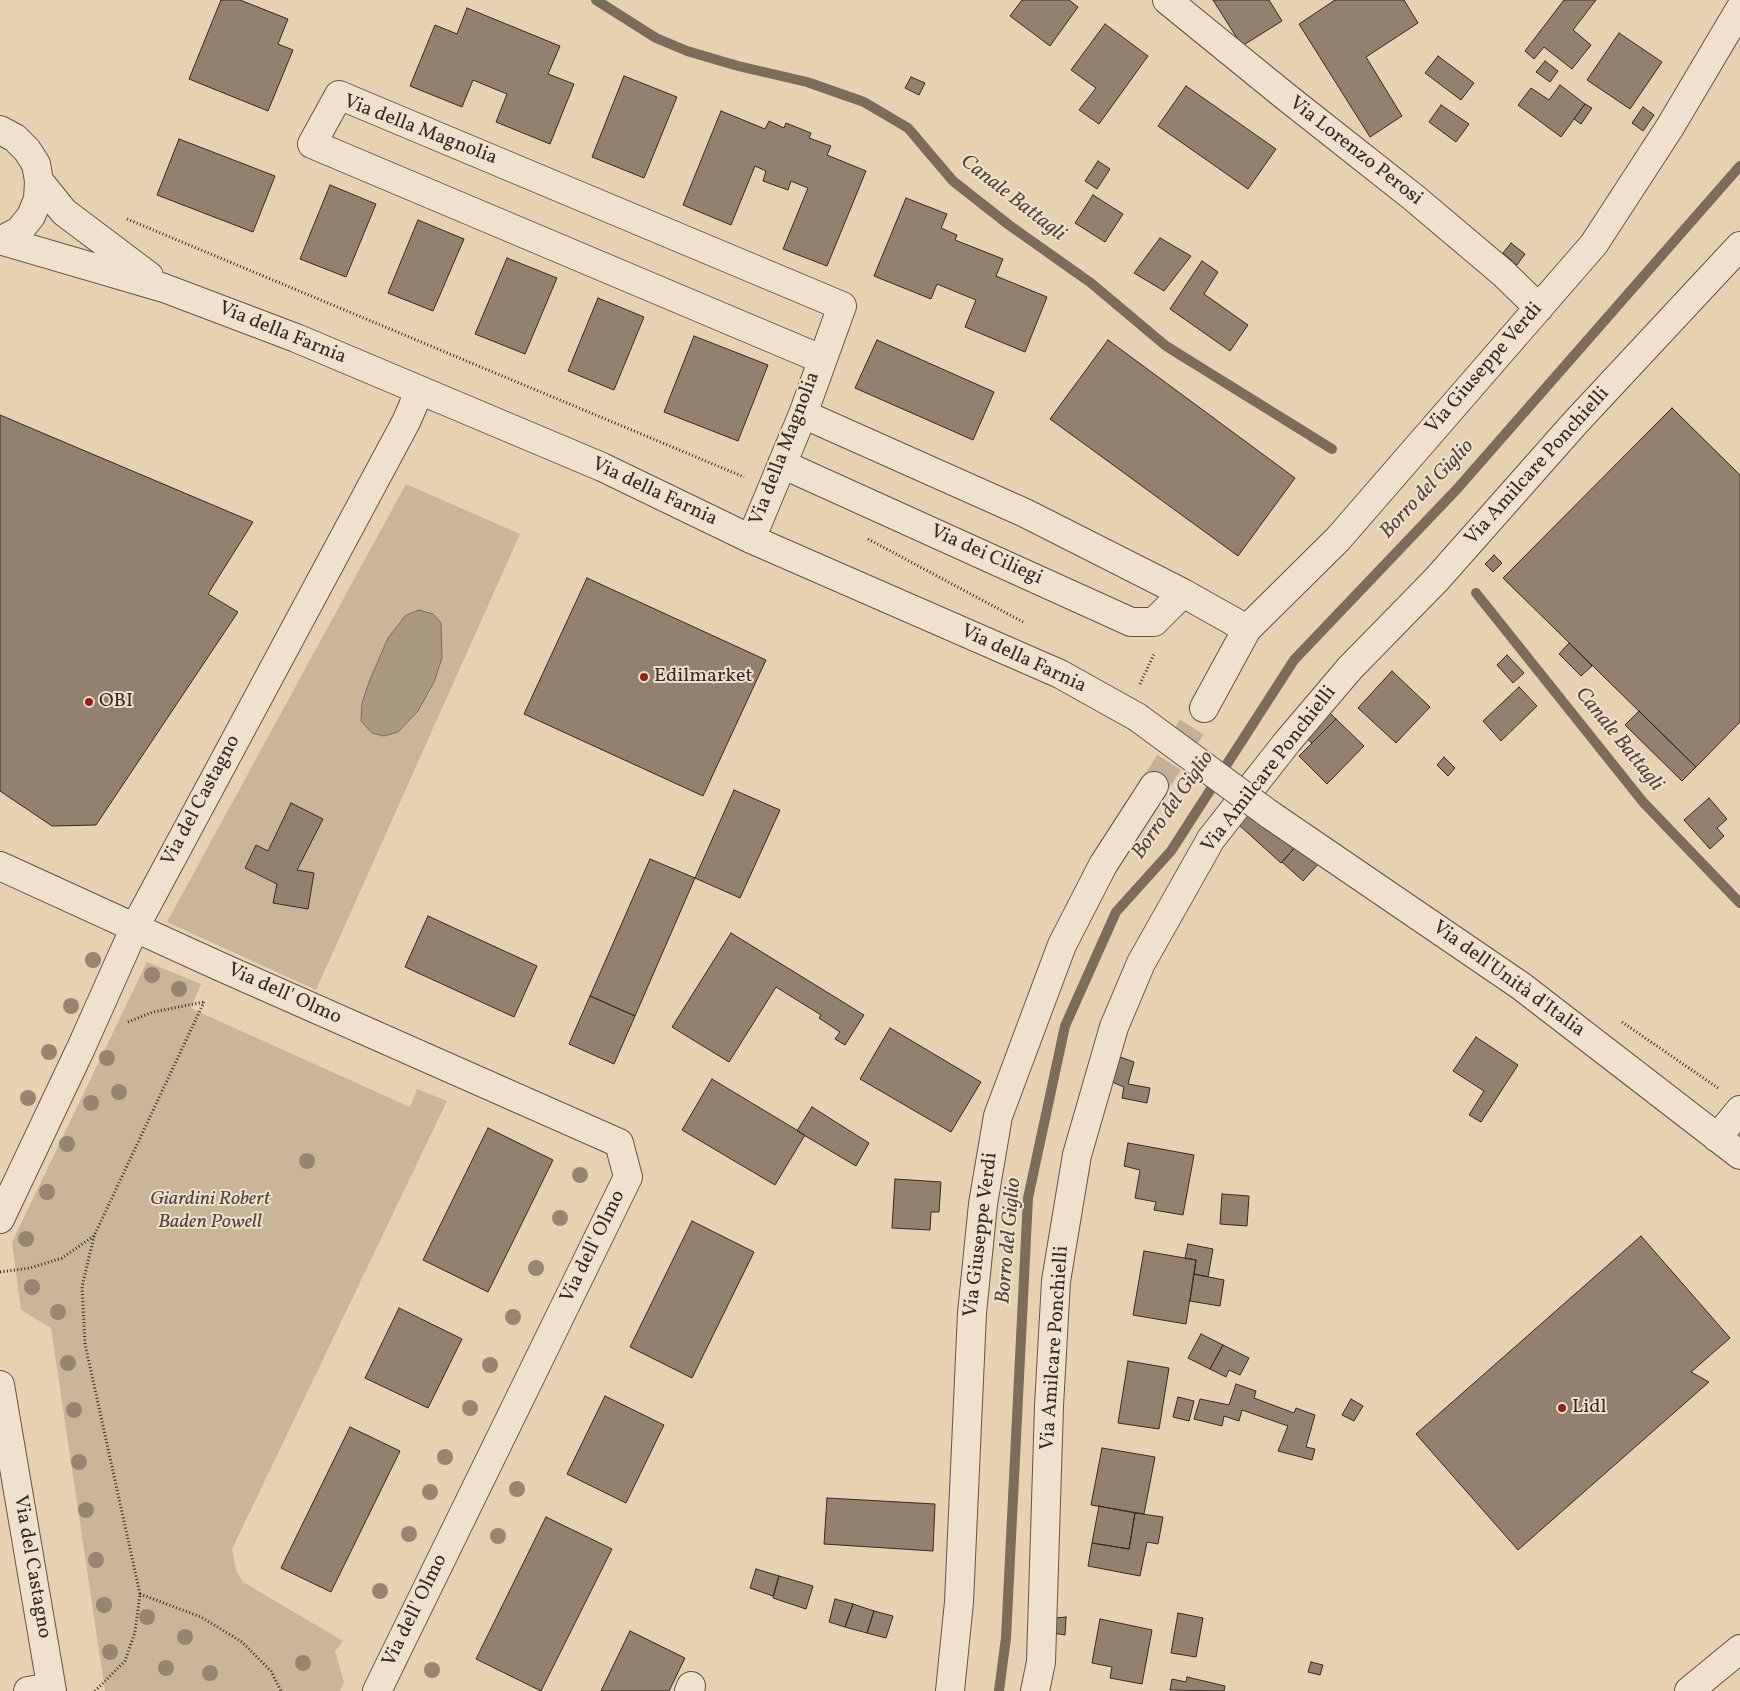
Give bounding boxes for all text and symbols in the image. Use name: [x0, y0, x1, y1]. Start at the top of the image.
street label: Via della Magnolia: [340, 91, 500, 171]
street label: Via Lorenzo Perosi: [1283, 92, 1427, 212]
water label: Canale Battagli: [954, 150, 1070, 248]
street label: Via della Farnia: [215, 297, 349, 371]
street label: Via Giuseppe Verdi: [1421, 298, 1549, 440]
street label: Via della Magnolia: [746, 369, 826, 529]
street label: Via Amilcare Ponchielli: [1461, 383, 1615, 551]
water label: Borro del Giglio: [1376, 435, 1480, 545]
street label: Via della Farnia: [587, 453, 721, 533]
street label: Via dei Ciliegi: [926, 521, 1046, 591]
street label: Via della Farnia: [956, 620, 1090, 700]
place label: Edilmarket: [654, 665, 752, 689]
marker: Edilmarket: [638, 671, 650, 683]
street label: Via Amilcare Ponchielli: [1197, 682, 1343, 858]
water label: Canale Battagli: [1568, 683, 1668, 797]
place label: OBI: [99, 690, 133, 714]
marker: OBI: [83, 696, 95, 708]
street label: Via del Castagno: [157, 731, 247, 871]
water label: Borro del Giglio: [1127, 747, 1221, 865]
street label: Via dell'Unità d'Italia: [1427, 917, 1589, 1043]
street label: Via dell' Olmo: [223, 959, 345, 1031]
street label: Via Giuseppe Verdi: [960, 1151, 1004, 1319]
water label: Borro del Giglio: [992, 1177, 1028, 1305]
street label: Via dell' Olmo: [556, 1187, 632, 1307]
park label: Giardini Robert Baden Powell: [150, 1188, 270, 1235]
street label: Via Amilcare Ponchielli: [1037, 1245, 1075, 1451]
place label: Lidl: [1572, 1396, 1606, 1420]
marker: Lidl: [1556, 1402, 1568, 1414]
street label: Via del Castagno: [7, 1494, 55, 1640]
street label: Via dell' Olmo: [378, 1551, 454, 1671]

